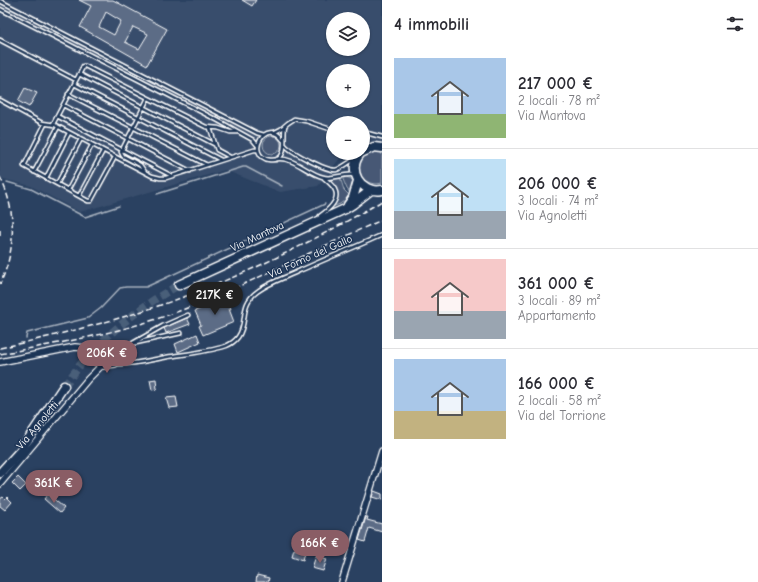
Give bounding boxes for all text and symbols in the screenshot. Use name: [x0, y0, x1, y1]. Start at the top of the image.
map controls: [326, 12, 370, 160]
button: layers: [326, 12, 370, 56]
icon: filters: [724, 13, 746, 35]
text: 4 immobili: [394, 15, 469, 34]
button: +: [326, 64, 370, 108]
icon: home: [426, 74, 474, 122]
text: 217 000 €: [518, 74, 594, 93]
text: 2 locali · 78 m²: [518, 93, 600, 108]
text: Via Mantova: [518, 108, 586, 123]
button: −: [326, 116, 370, 160]
text: 206 000 €: [518, 174, 598, 193]
icon: home: [426, 175, 474, 223]
text: 3 locali · 74 m²: [518, 193, 598, 208]
text: Via Agnoletti: [518, 208, 587, 223]
street label: Via Mantova: [228, 218, 286, 254]
street label: Via Forno del Gallo: [266, 232, 355, 281]
text: 361 000 €: [518, 274, 595, 293]
icon: home: [426, 275, 474, 323]
pin: 217K €: [182, 282, 248, 316]
text: 217K €: [196, 287, 234, 302]
text: 3 locali · 89 m²: [518, 293, 600, 308]
text: Appartamento: [518, 308, 596, 323]
pin: 206K €: [74, 340, 140, 374]
text: 206K €: [86, 345, 128, 360]
text: 166 000 €: [518, 374, 595, 393]
icon: home: [426, 375, 474, 423]
text: 2 locali · 58 m²: [518, 393, 601, 408]
street label: Via Agnoletti: [14, 399, 61, 452]
text: Via del Torrione: [518, 408, 606, 423]
pin: 361K €: [21, 470, 87, 504]
text: 361K €: [34, 475, 74, 490]
pin: 166K €: [287, 530, 353, 564]
text: 166K €: [300, 535, 340, 550]

